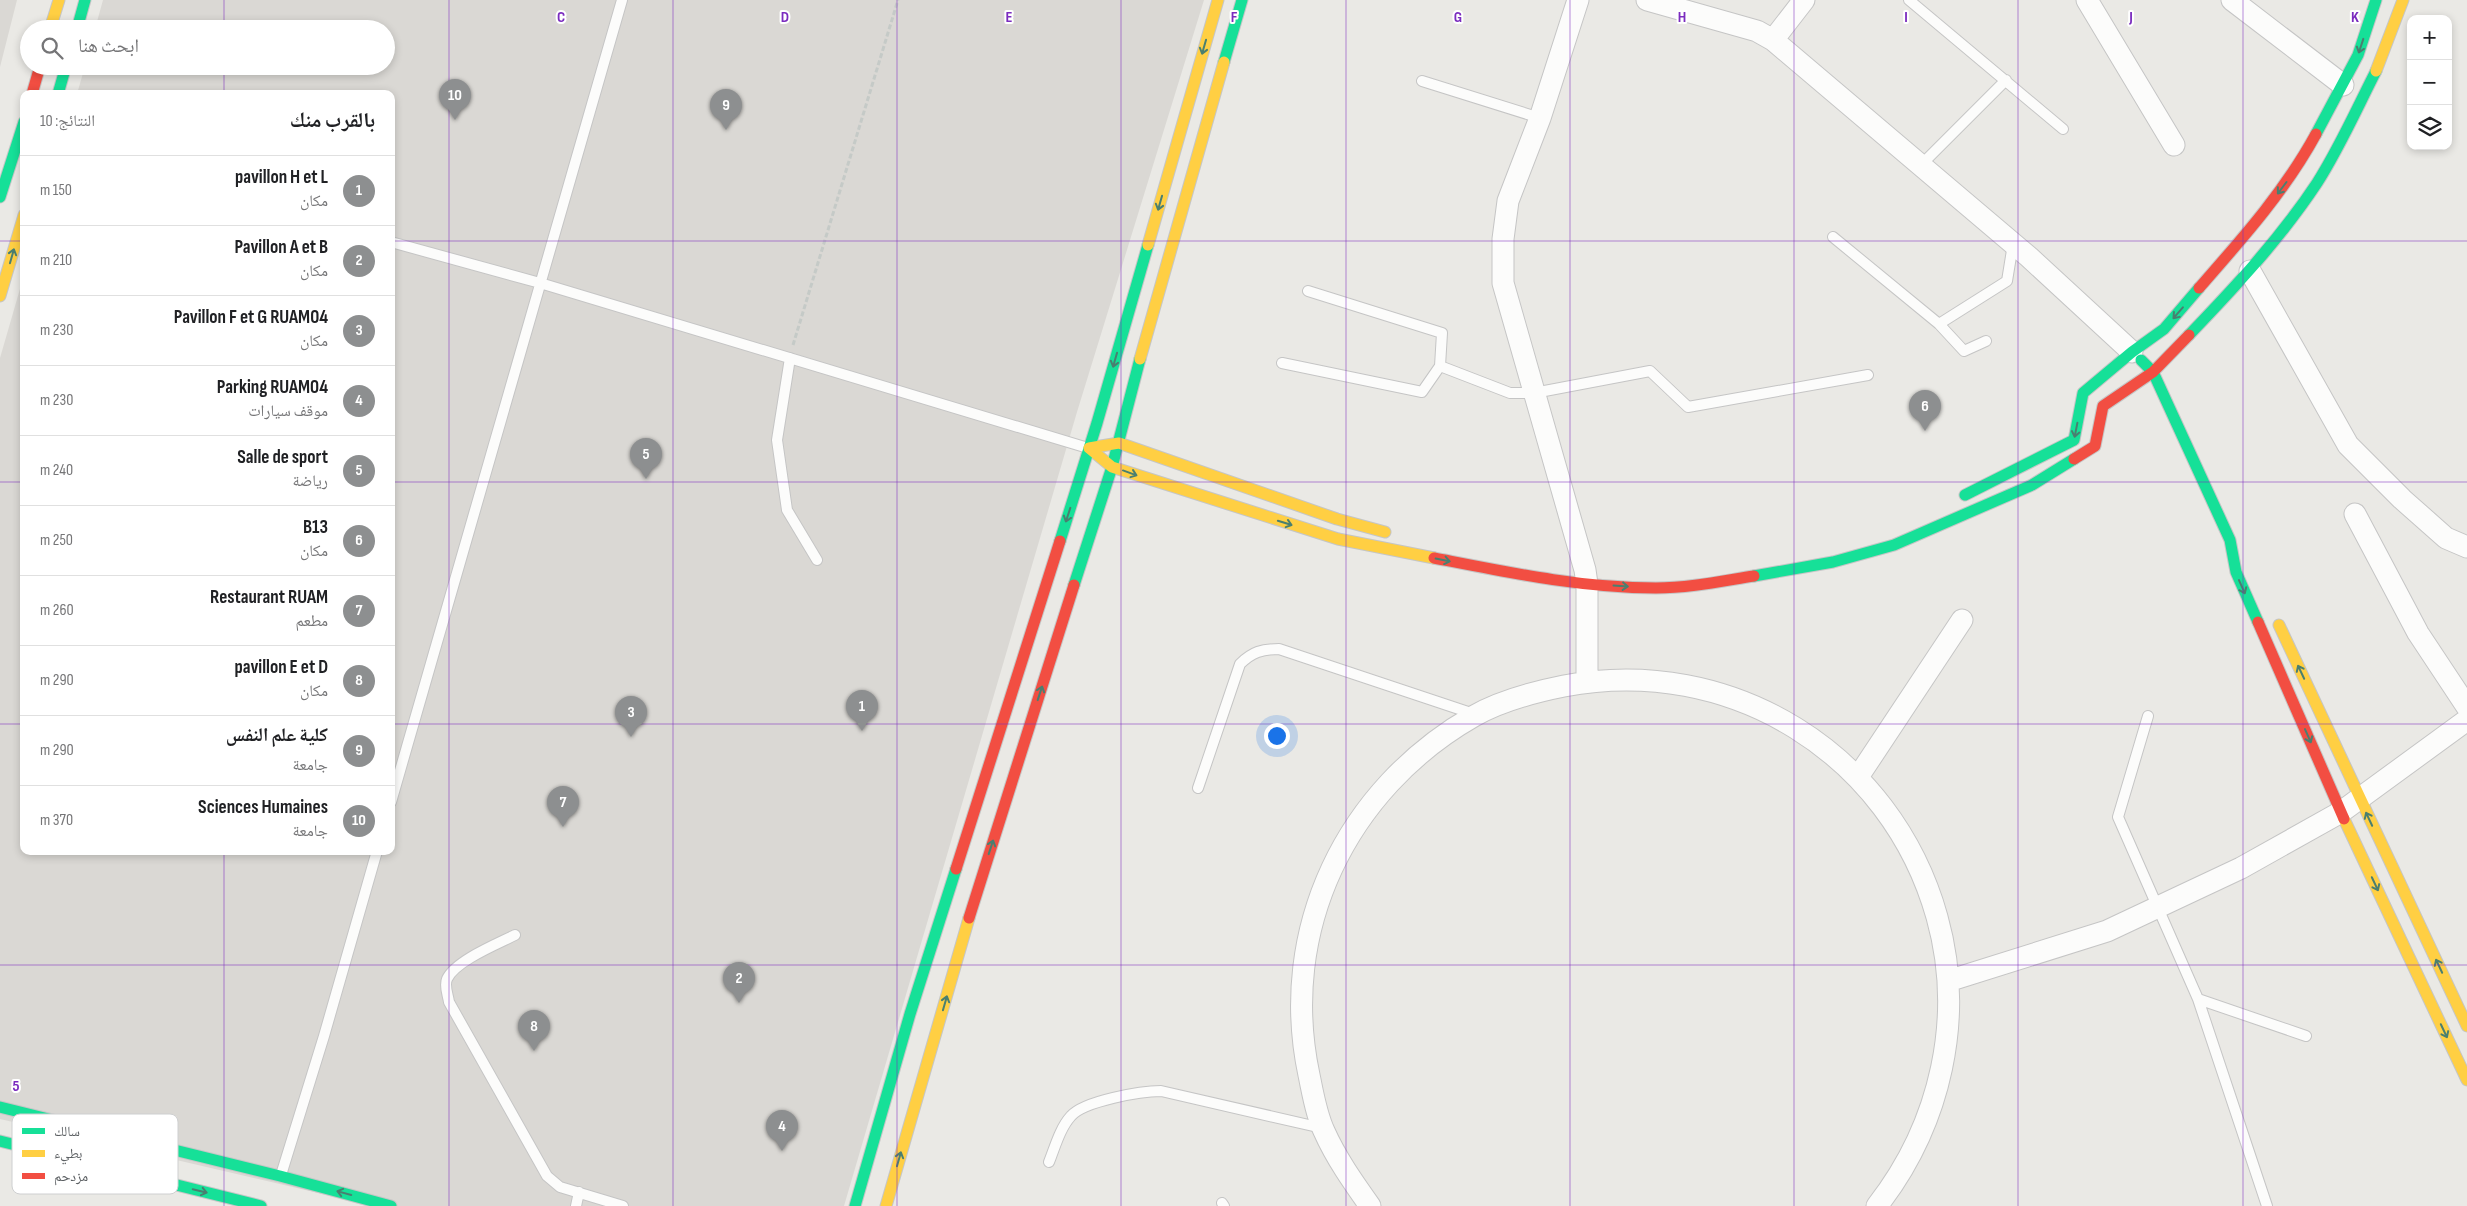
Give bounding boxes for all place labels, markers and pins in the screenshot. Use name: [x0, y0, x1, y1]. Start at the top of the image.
pin: 10: [439, 79, 471, 120]
pin: 9: [710, 89, 742, 130]
pin: 6: [1909, 390, 1941, 431]
pin: 5: [630, 438, 662, 479]
pin: 1: [846, 690, 878, 731]
pin: 3: [615, 696, 647, 737]
pin: 7: [547, 786, 579, 827]
pin: 2: [723, 962, 755, 1003]
pin: 8: [518, 1010, 550, 1051]
pin: 4: [766, 1110, 798, 1151]

